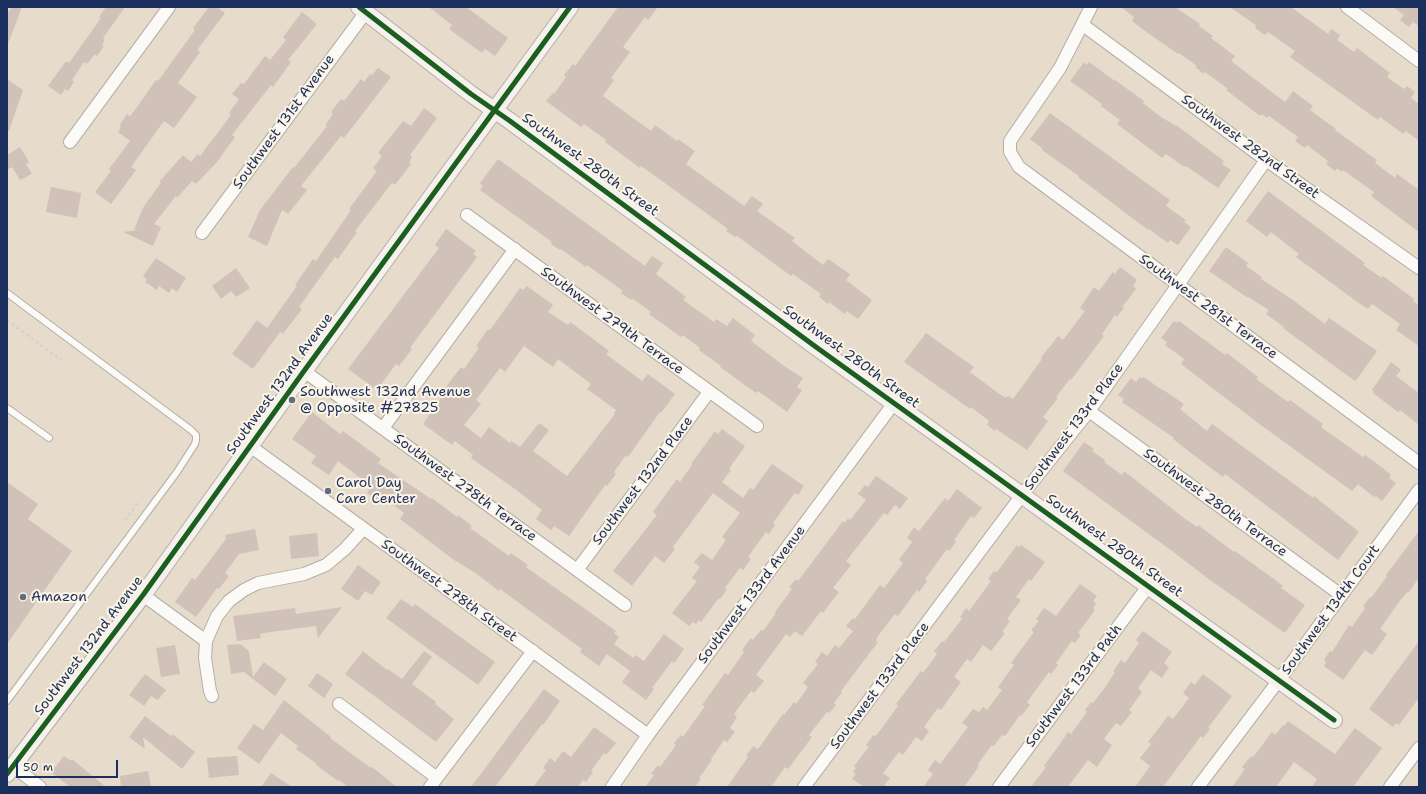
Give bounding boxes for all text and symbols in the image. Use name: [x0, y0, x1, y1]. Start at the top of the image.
street label: Southwest 131st Avenue: [230, 51, 338, 193]
street label: Southwest 282nd Street: [1178, 91, 1322, 203]
street label: Southwest 280th Street: [518, 110, 662, 220]
street label: Southwest 281st Terrace: [1135, 251, 1281, 363]
street label: Southwest 279th Terrace: [537, 263, 687, 379]
street label: Southwest 280th Street: [779, 302, 923, 412]
street label: Southwest 132nd Avenue: [223, 310, 337, 458]
street label: Southwest 133rd Place: [1021, 360, 1127, 494]
place label: Southwest 132nd Avenue @ Opposite #27825: [300, 384, 471, 416]
marker: Southwest 132nd Avenue @ Opposite #27825: [287, 395, 297, 405]
street label: Southwest 132nd Place: [589, 413, 697, 549]
street label: Southwest 278th Terrace: [390, 430, 540, 546]
street label: Southwest 280th Terrace: [1140, 445, 1290, 561]
place label: Carol Day Care Center: [336, 475, 416, 508]
marker: Carol Day Care Center: [323, 486, 333, 496]
street label: Southwest 280th Street: [1042, 491, 1186, 601]
street label: Southwest 133rd Avenue: [695, 523, 809, 667]
street label: Southwest 278th Street: [378, 536, 520, 646]
street label: Southwest 134th Court: [1278, 542, 1384, 678]
street label: Southwest 132nd Avenue: [31, 573, 147, 719]
place label: Amazon: [31, 589, 87, 605]
marker: Amazon: [18, 592, 28, 602]
street label: Southwest 133rd Place: [827, 619, 933, 753]
street label: Southwest 133rd Path: [1022, 621, 1126, 751]
scale bar: [18, 752, 120, 778]
text: 50 m: [23, 759, 53, 775]

